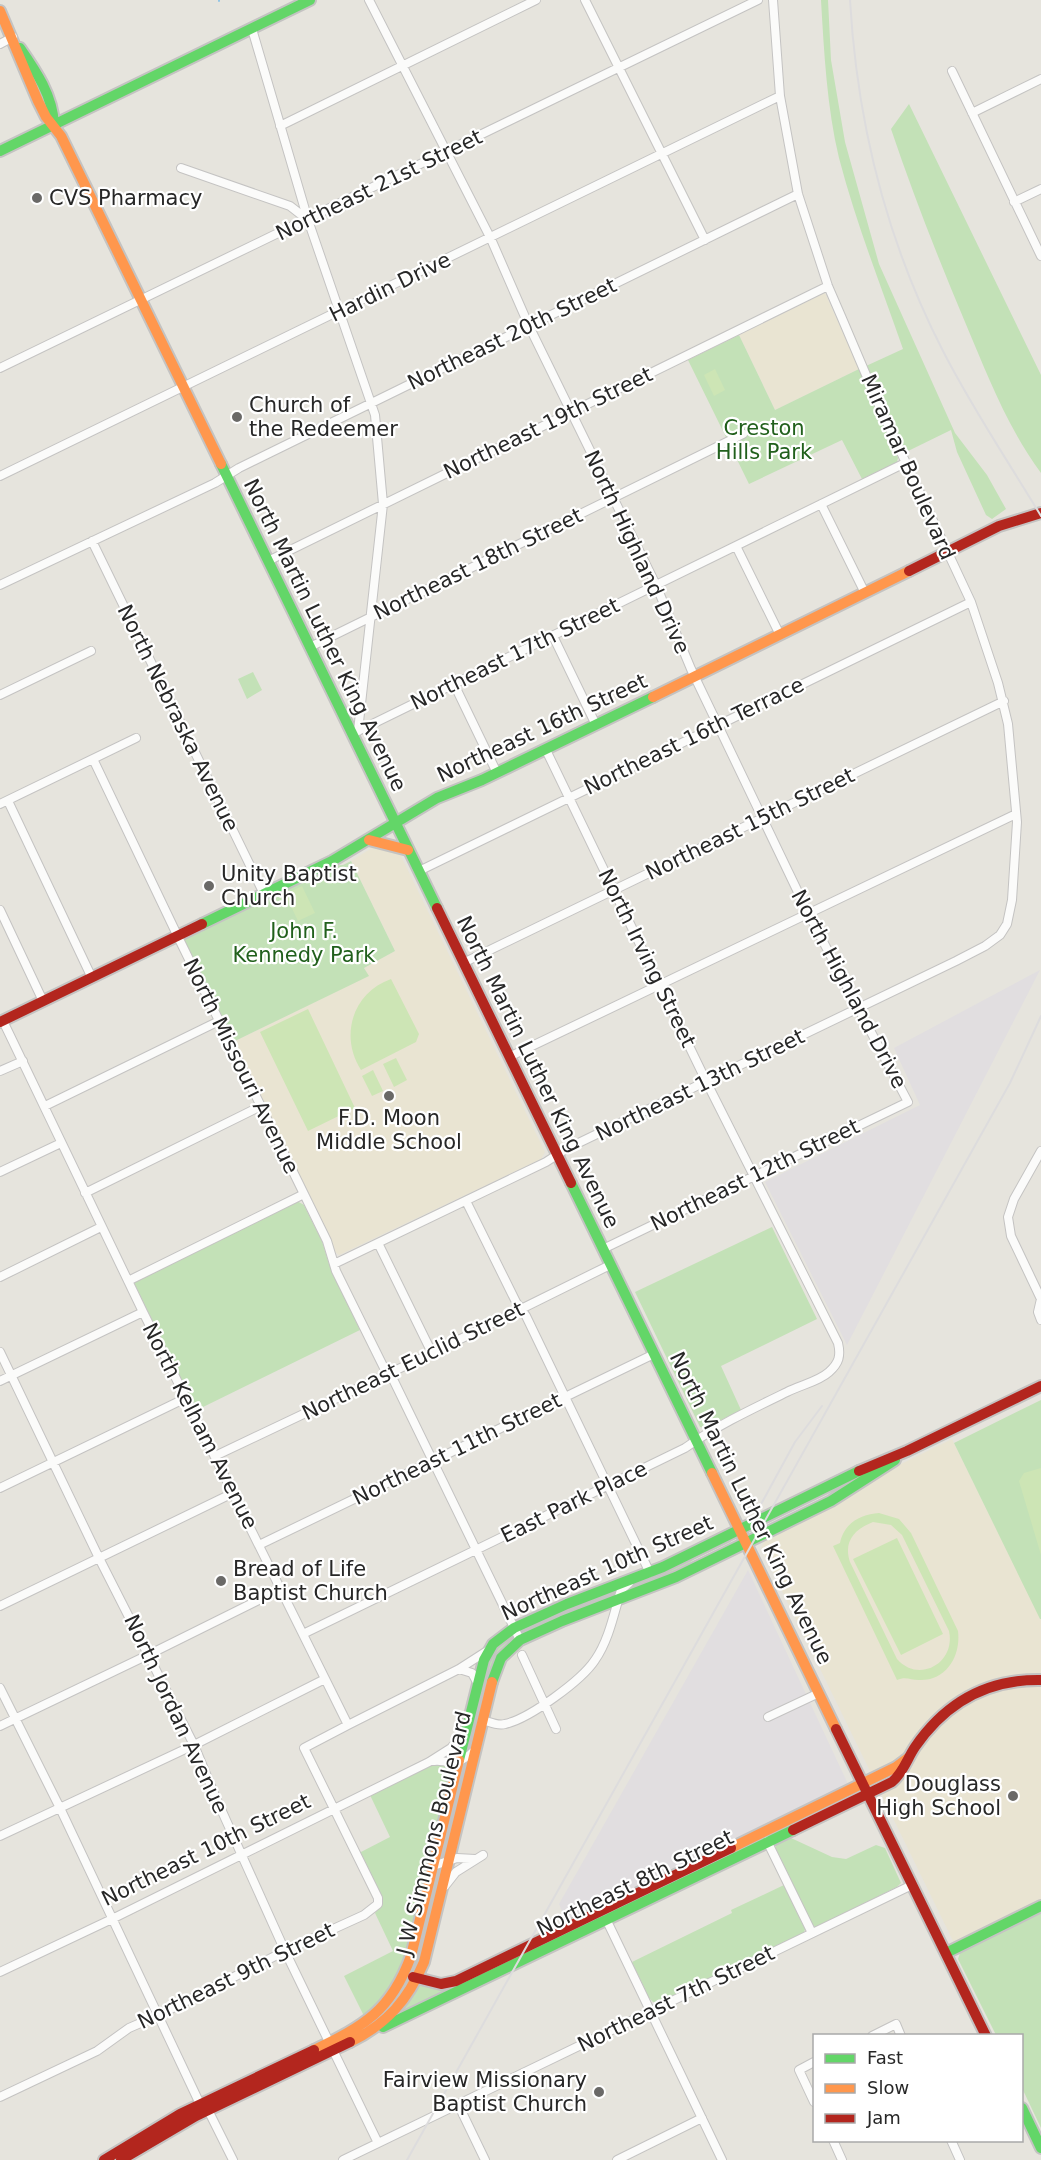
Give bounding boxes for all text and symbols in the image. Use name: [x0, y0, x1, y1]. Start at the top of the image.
street label: Northeast 21st Street: [272, 125, 486, 245]
place label: CVS Pharmacy: [49, 186, 202, 210]
marker: CVS Pharmacy: [30, 191, 44, 205]
street label: Hardin Drive: [325, 247, 455, 327]
street label: Northeast 20th Street: [404, 273, 620, 395]
street label: Northeast 19th Street: [440, 362, 656, 484]
street label: Miramar Boulevard: [856, 371, 960, 563]
place label: Church of the Redeemer: [249, 393, 398, 441]
marker: Church of the Redeemer: [230, 410, 244, 424]
park label: Creston Hills Park: [716, 416, 813, 464]
street label: North Highland Drive: [579, 446, 695, 658]
street label: North Martin Luther King Avenue: [239, 475, 411, 795]
street label: Northeast 18th Street: [370, 503, 586, 625]
street label: Northeast 17th Street: [407, 593, 623, 715]
street label: North Nebraska Avenue: [113, 601, 243, 835]
street label: Northeast 16th Street: [433, 669, 651, 787]
street label: Northeast 16th Terrace: [580, 672, 808, 800]
street label: Northeast 15th Street: [642, 763, 858, 885]
place label: Unity Baptist Church: [221, 862, 357, 910]
street label: North Irving Street: [593, 865, 701, 1051]
marker: Unity Baptist Church: [202, 879, 216, 893]
street label: North Highland Drive: [786, 885, 912, 1093]
street label: North Martin Luther King Avenue: [452, 912, 624, 1232]
park label: John F. Kennedy Park: [232, 919, 376, 967]
street label: North Missouri Avenue: [178, 954, 304, 1178]
street label: Northeast 13th Street: [592, 1024, 808, 1146]
marker: F.D. Moon Middle School: [382, 1089, 396, 1103]
place label: F.D. Moon Middle School: [316, 1106, 462, 1154]
street label: Northeast 12th Street: [647, 1114, 863, 1236]
street label: Northeast Euclid Street: [298, 1297, 528, 1425]
street label: North Kelham Avenue: [137, 1319, 263, 1533]
street label: North Martin Luther King Avenue: [665, 1348, 837, 1668]
street label: Northeast 11th Street: [349, 1388, 565, 1510]
street label: East Park Place: [497, 1456, 651, 1548]
street label: Northeast 10th Street: [497, 1510, 717, 1626]
place label: Bread of Life Baptist Church: [233, 1557, 388, 1605]
marker: Bread of Life Baptist Church: [214, 1574, 228, 1588]
street label: North Jordan Avenue: [119, 1611, 233, 1817]
street label: J W Simmons Boulevard: [392, 1709, 476, 1959]
place label: Douglass High School: [876, 1772, 1001, 1820]
street label: Northeast 10th Street: [98, 1789, 314, 1911]
marker: Douglass High School: [1006, 1789, 1020, 1803]
street label: Northeast 8th Street: [533, 1825, 737, 1941]
street label: Northeast 9th Street: [134, 1918, 338, 2034]
street label: Northeast 7th Street: [574, 1941, 778, 2057]
legend: [813, 2034, 1023, 2142]
text: Fast: [867, 2047, 903, 2068]
place label: Fairview Missionary Baptist Church: [383, 2068, 587, 2116]
text: Slow: [867, 2077, 909, 2098]
marker: Fairview Missionary Baptist Church: [592, 2085, 606, 2099]
text: Jam: [866, 2107, 901, 2128]

